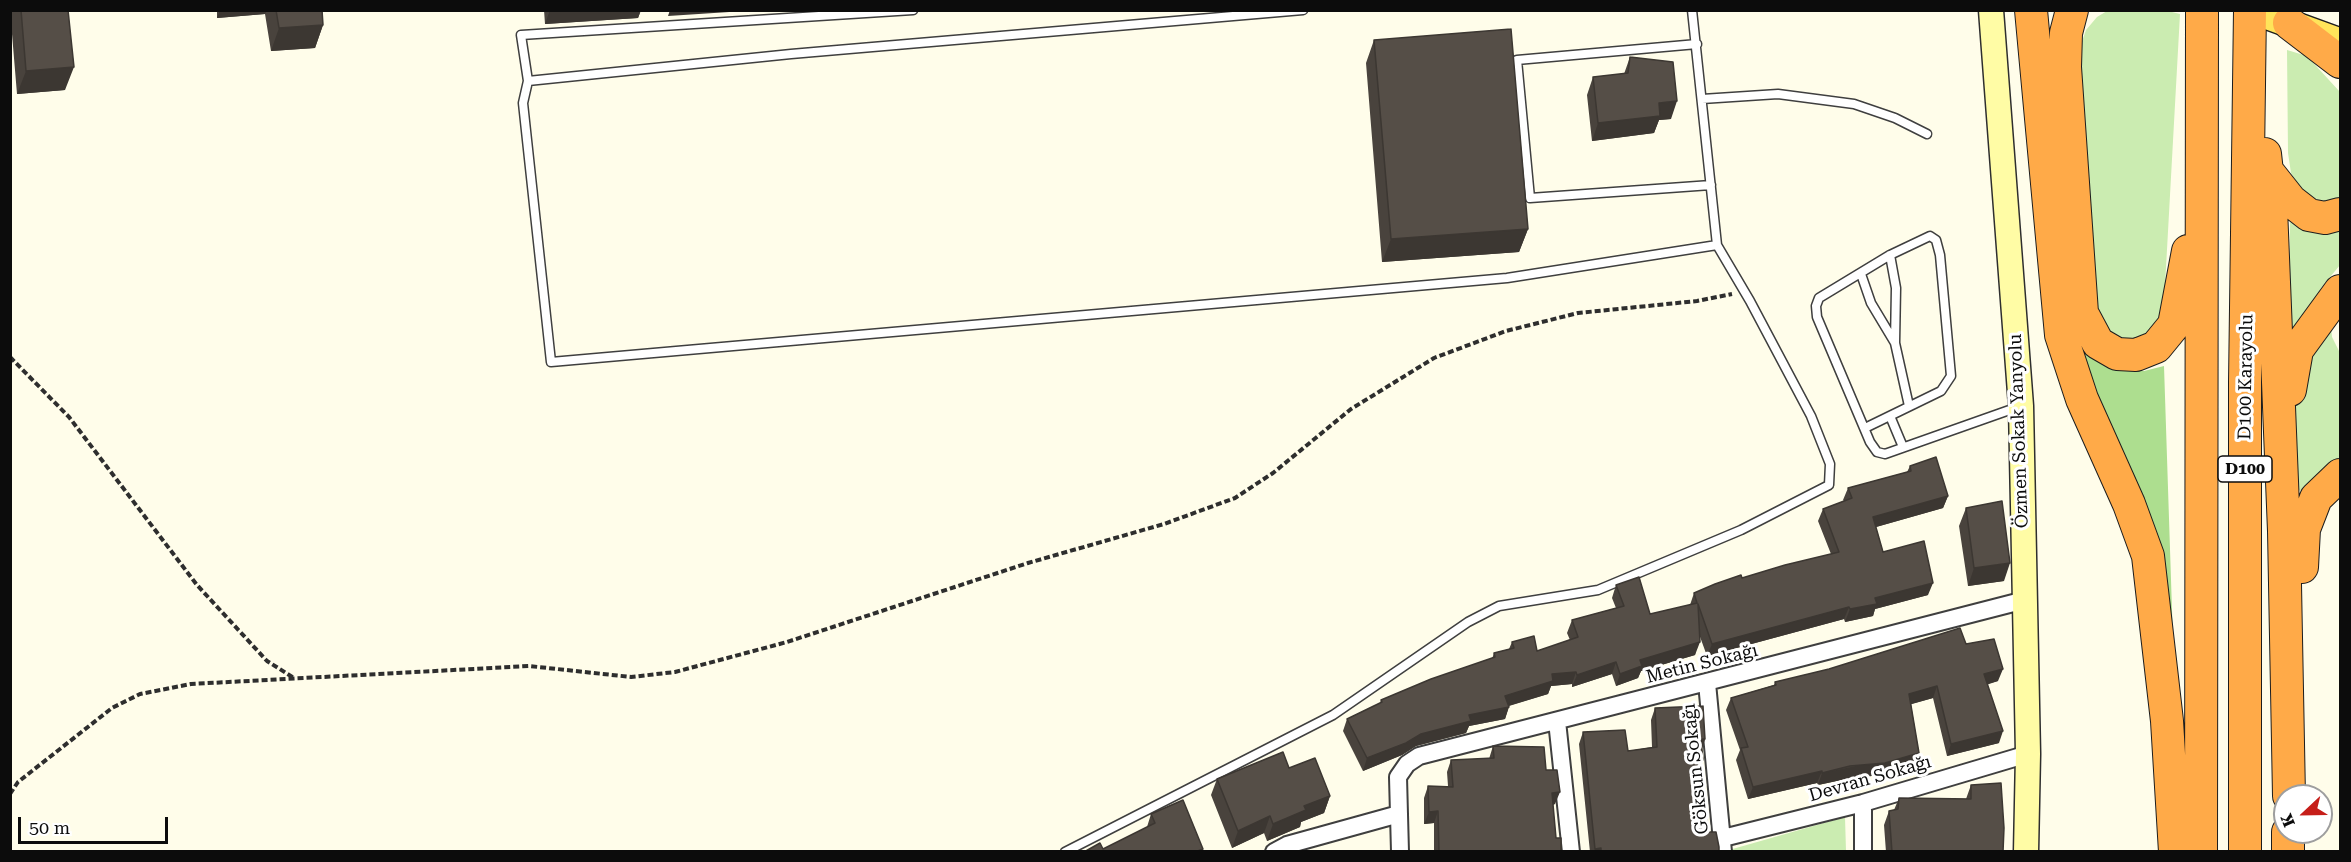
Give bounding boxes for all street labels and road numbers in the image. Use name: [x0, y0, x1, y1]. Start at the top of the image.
street label: D100 Karayolu: [2234, 314, 2258, 440]
street label: Özmen Sokak Yanyolu: [2005, 333, 2033, 529]
road number: D100: [2218, 456, 2272, 482]
street label: Metin Sokağı: [1644, 640, 1760, 688]
street label: Göksun Sokağı: [1678, 702, 1714, 836]
street label: Devran Sokağı: [1806, 751, 1934, 807]

